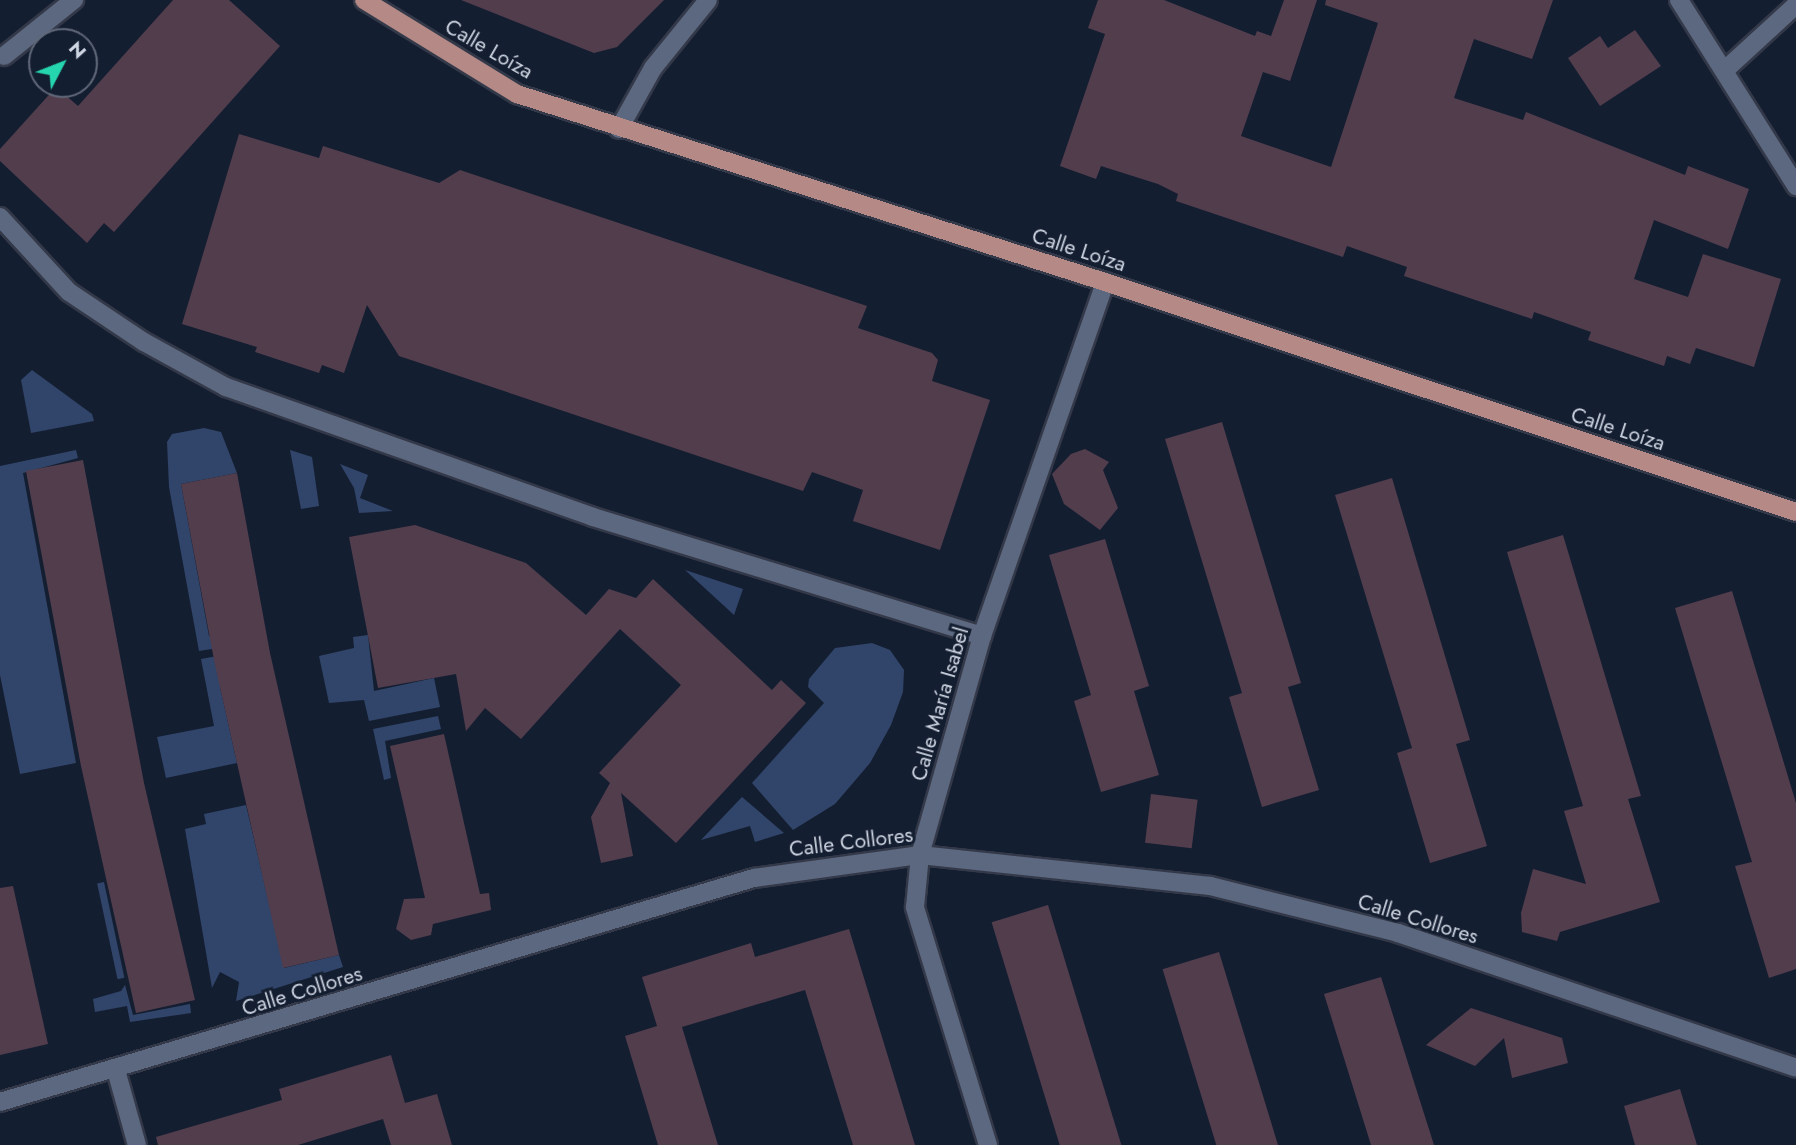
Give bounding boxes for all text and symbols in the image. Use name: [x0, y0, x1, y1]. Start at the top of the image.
street label: Calle Loíza: [441, 14, 537, 84]
north arrow: [28, 28, 98, 98]
text: N: [62, 35, 93, 65]
street label: Calle Loíza: [1029, 223, 1129, 277]
street label: Calle Loíza: [1568, 402, 1668, 456]
street label: Calle María Isabel: [906, 624, 974, 784]
street label: Calle Collores: [788, 822, 914, 862]
street label: Calle Collores: [1355, 889, 1481, 949]
street label: Calle Collores: [239, 961, 365, 1021]

